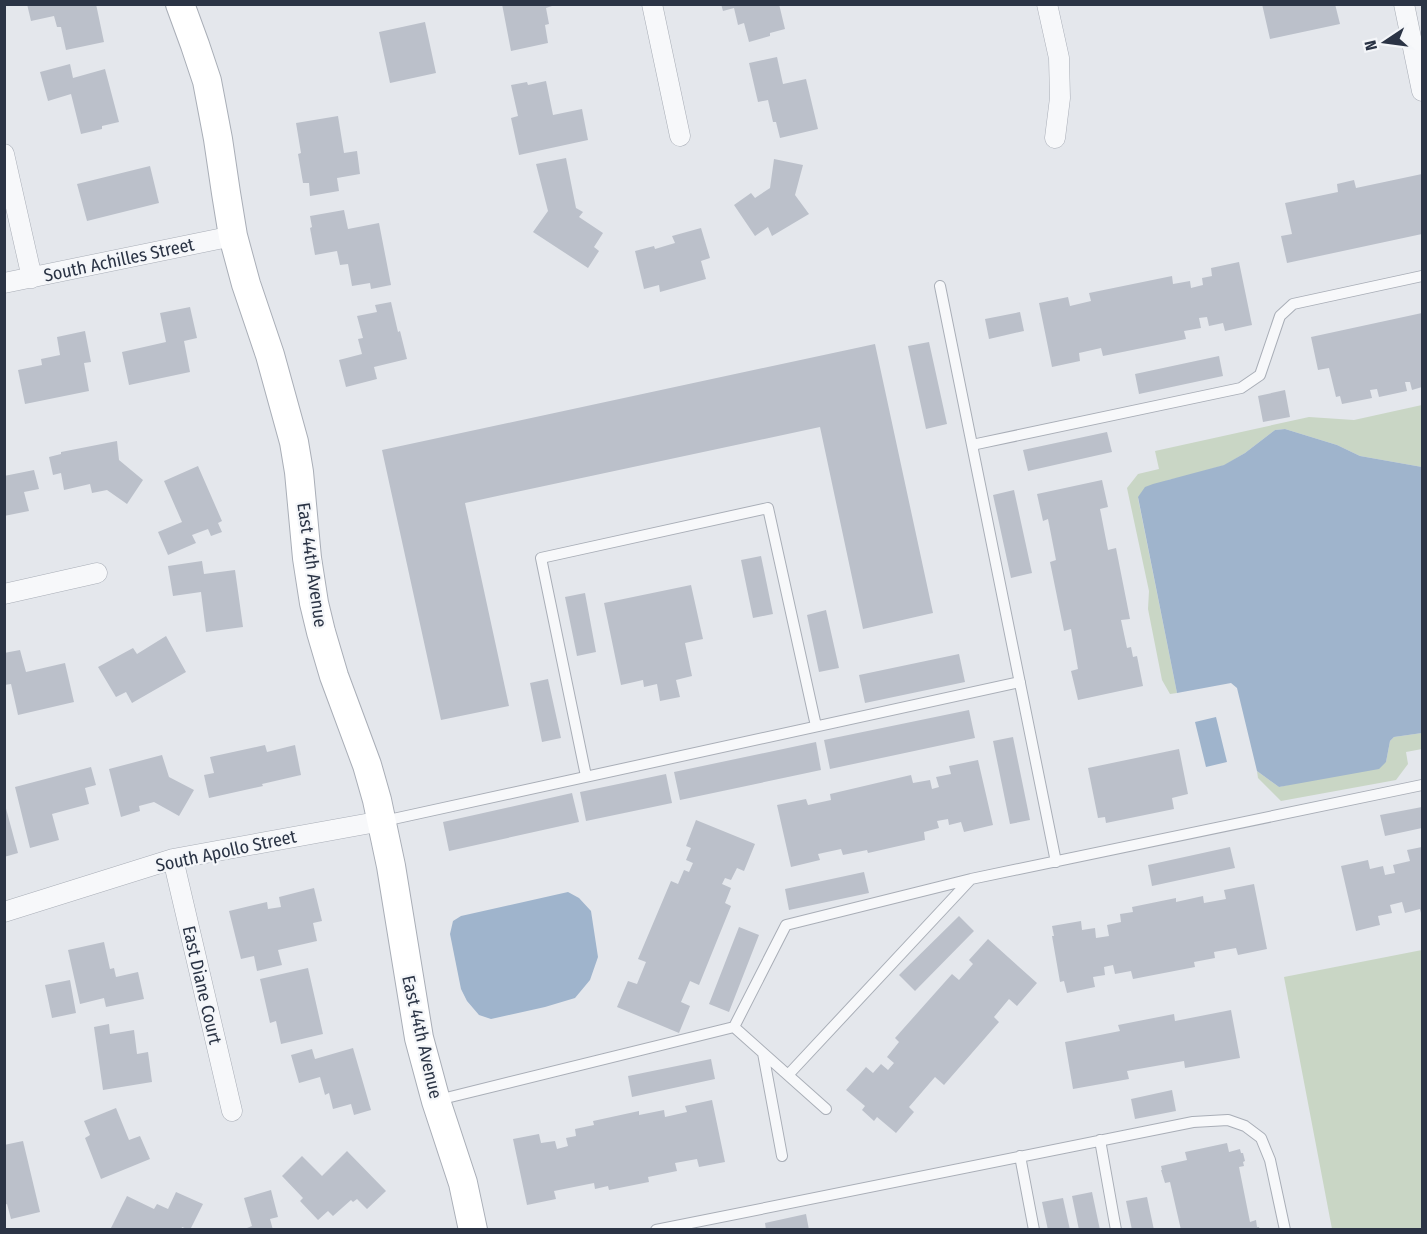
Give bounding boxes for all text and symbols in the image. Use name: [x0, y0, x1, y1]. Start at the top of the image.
north arrow: [1355, 12, 1415, 72]
text: N: [1361, 38, 1381, 52]
street label: South Achilles Street: [42, 233, 196, 287]
street label: East 44th Avenue: [292, 501, 332, 629]
street label: South Apollo Street: [154, 825, 298, 877]
street label: East Diane Court: [178, 924, 226, 1047]
street label: East 44th Avenue: [397, 973, 447, 1101]

